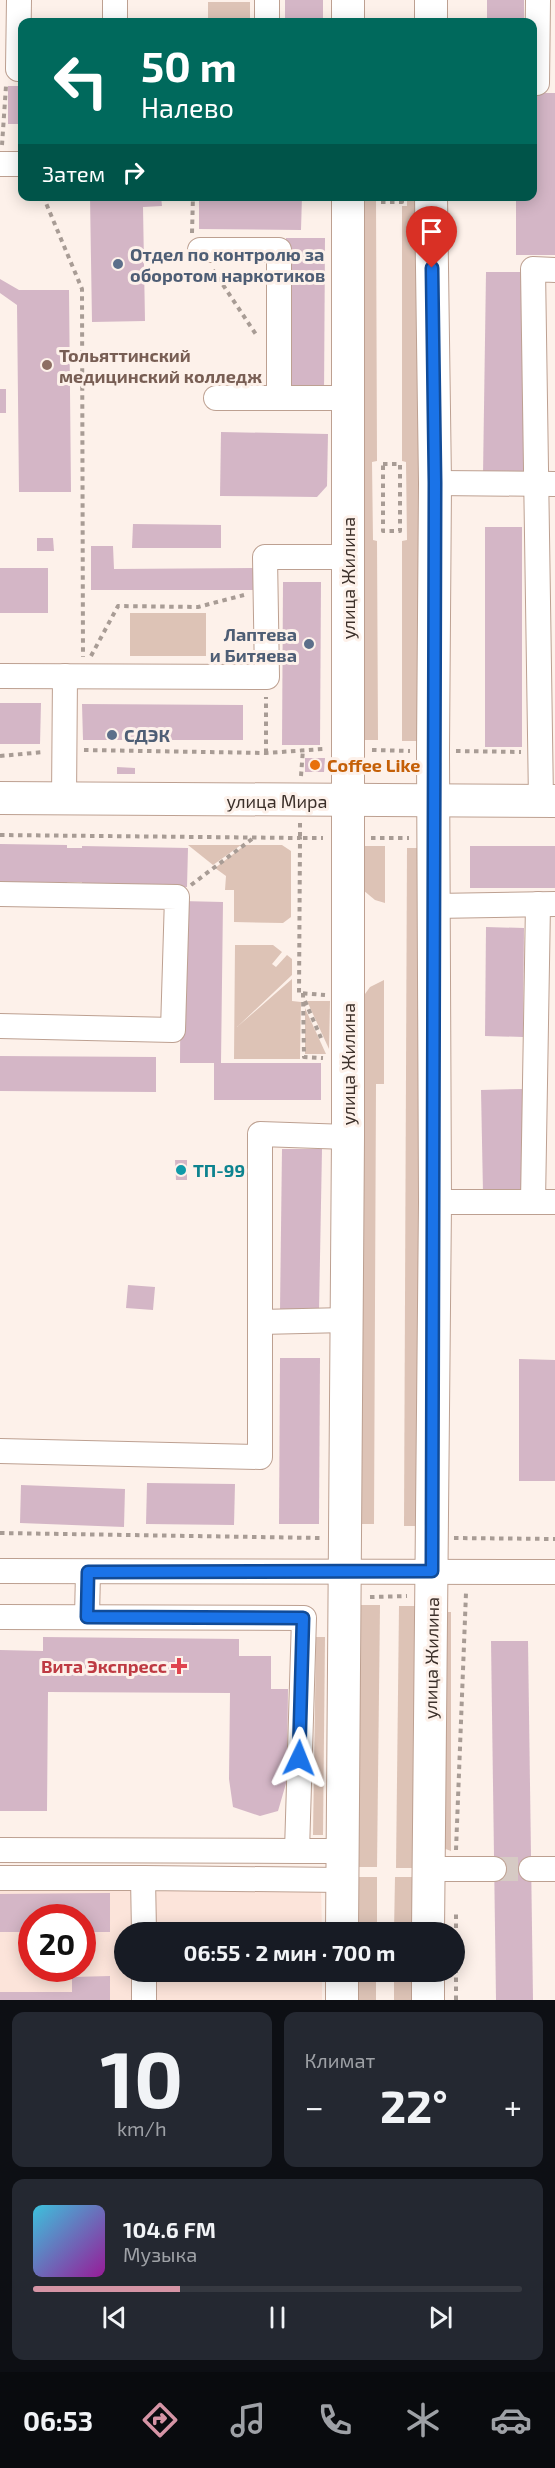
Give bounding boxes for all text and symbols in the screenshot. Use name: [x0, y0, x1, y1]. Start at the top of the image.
text: 50 m: [141, 40, 237, 90]
icon: left: [42, 42, 120, 120]
text: Налево: [141, 91, 234, 123]
icon: right: [117, 156, 150, 189]
text: Затем: [42, 160, 105, 186]
pin: [406, 206, 457, 268]
icon: arrive: [415, 215, 448, 248]
place label: Отдел по контролю за оборотом наркотиков: [130, 243, 325, 286]
marker: Отдел по контролю за оборотом наркотиков: [111, 257, 125, 271]
place label: Тольяттинский медицинский колледж: [59, 344, 262, 387]
marker: Тольяттинский медицинский колледж: [40, 358, 54, 372]
street label: улица Жилина: [337, 517, 359, 639]
place label: Лаптева и Битяева: [210, 623, 297, 666]
marker: Лаптева и Битяева: [302, 637, 316, 651]
place label: СДЭК: [124, 724, 171, 746]
marker: СДЭК: [105, 728, 119, 742]
place label: Coffee Like: [327, 754, 420, 776]
marker: Coffee Like: [308, 758, 322, 772]
street label: улица Мира: [226, 790, 328, 812]
street label: улица Жилина: [337, 1003, 359, 1125]
place label: ТП-99: [193, 1159, 245, 1181]
marker: ТП-99: [174, 1163, 188, 1177]
street label: улица Жилина: [419, 1597, 443, 1719]
place label: Вита Экспресс: [41, 1655, 167, 1677]
marker: Вита Экспресс: [172, 1659, 186, 1673]
position arrow: [267, 1726, 331, 1790]
speed limit sign: 20: [18, 1904, 96, 1982]
text: 06:55 · 2 мин · 700 m: [184, 1939, 395, 1965]
text: 10: [100, 2030, 183, 2124]
text: Климат: [305, 2048, 375, 2072]
text: 22°: [380, 2078, 448, 2132]
text: −: [305, 2086, 324, 2126]
text: +: [504, 2086, 522, 2126]
text: km/h: [117, 2116, 167, 2140]
text: 104.6 FM: [123, 2216, 216, 2242]
text: Музыка: [123, 2242, 197, 2266]
icon: previous: [98, 2301, 131, 2334]
icon: pause: [261, 2301, 294, 2334]
icon: next: [424, 2301, 457, 2334]
icon: directions: [139, 2399, 181, 2441]
icon: music: [227, 2399, 269, 2441]
icon: phone: [314, 2399, 356, 2441]
icon: climate: [402, 2399, 444, 2441]
icon: car: [490, 2399, 532, 2441]
text: 06:53: [23, 2404, 93, 2436]

